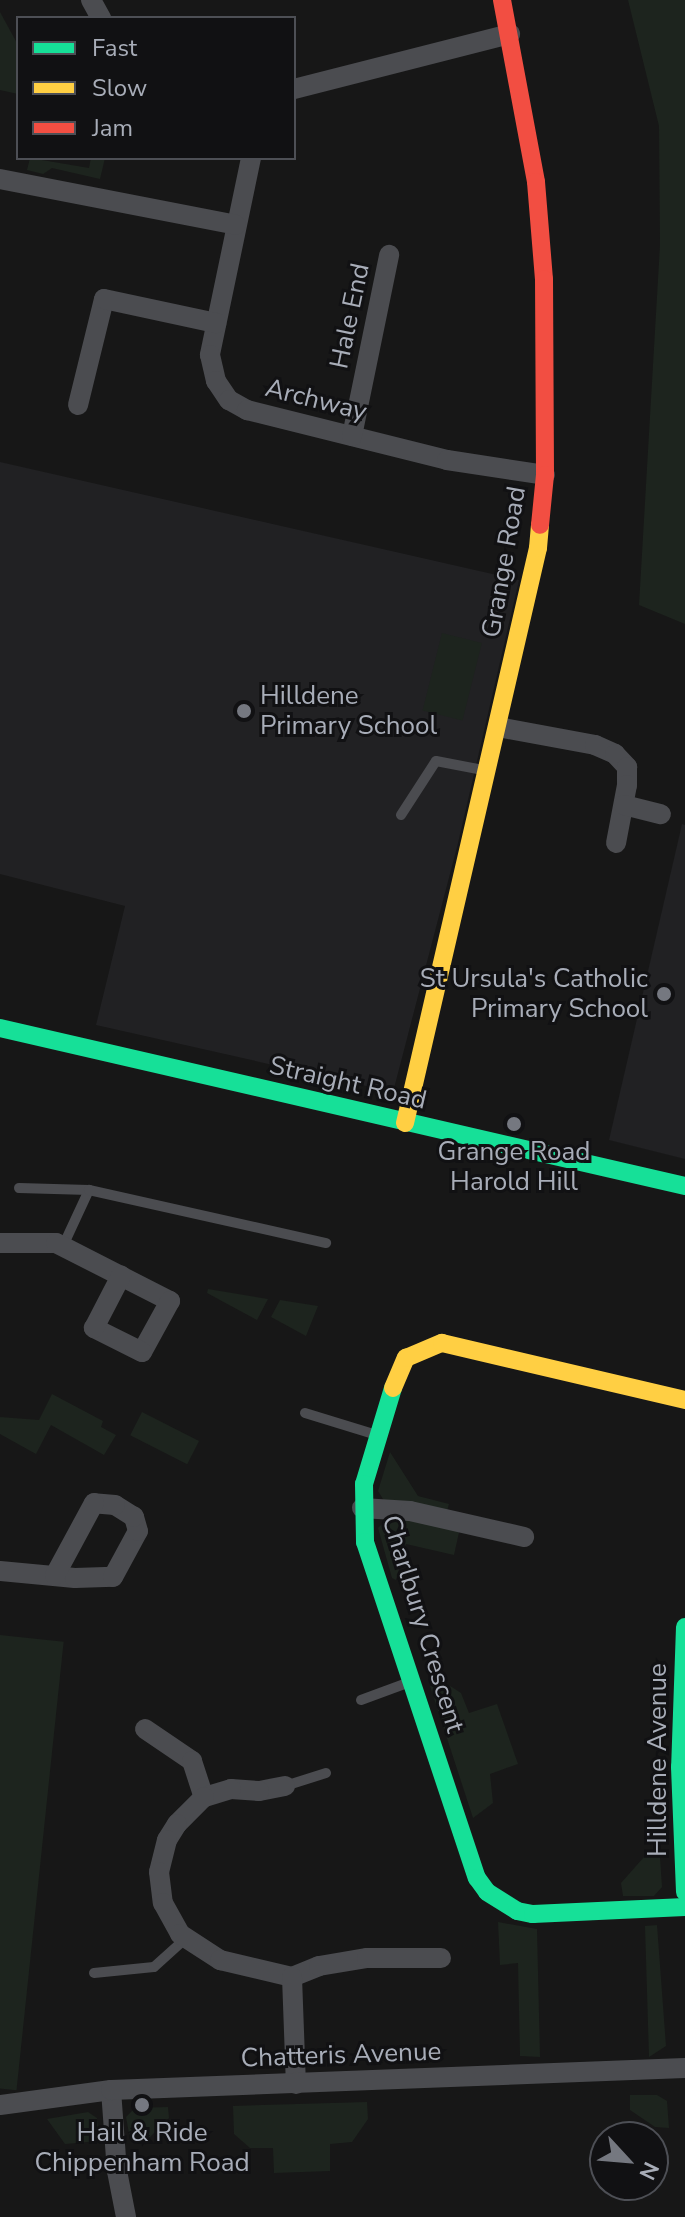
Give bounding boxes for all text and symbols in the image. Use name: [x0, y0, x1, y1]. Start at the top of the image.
legend: [16, 16, 296, 160]
text: Fast: [92, 32, 137, 64]
text: Slow: [92, 72, 147, 104]
text: Jam: [92, 112, 133, 144]
street label: Hale End: [324, 261, 376, 371]
street label: Archway: [262, 372, 370, 428]
street label: Grange Road: [475, 484, 533, 640]
place label: Hilldene Primary School: [260, 680, 437, 742]
marker: Hilldene Primary School: [235, 702, 253, 720]
place label: St Ursula's Catholic Primary School: [420, 963, 648, 1024]
marker: St Ursula's Catholic Primary School: [655, 985, 673, 1003]
street label: Straight Road: [266, 1050, 430, 1116]
marker: Grange Road Harold Hill: [505, 1115, 523, 1133]
place label: Grange Road Harold Hill: [438, 1136, 590, 1198]
street label: Charlbury Crescent: [375, 1512, 471, 1736]
street label: Hilldene Avenue: [642, 1663, 674, 1857]
street label: Chatteris Avenue: [240, 2036, 442, 2074]
marker: Hail & Ride Chippenham Road: [133, 2096, 151, 2114]
place label: Hail & Ride Chippenham Road: [34, 2117, 250, 2178]
north arrow: [589, 2121, 669, 2201]
text: N: [632, 2157, 666, 2185]

